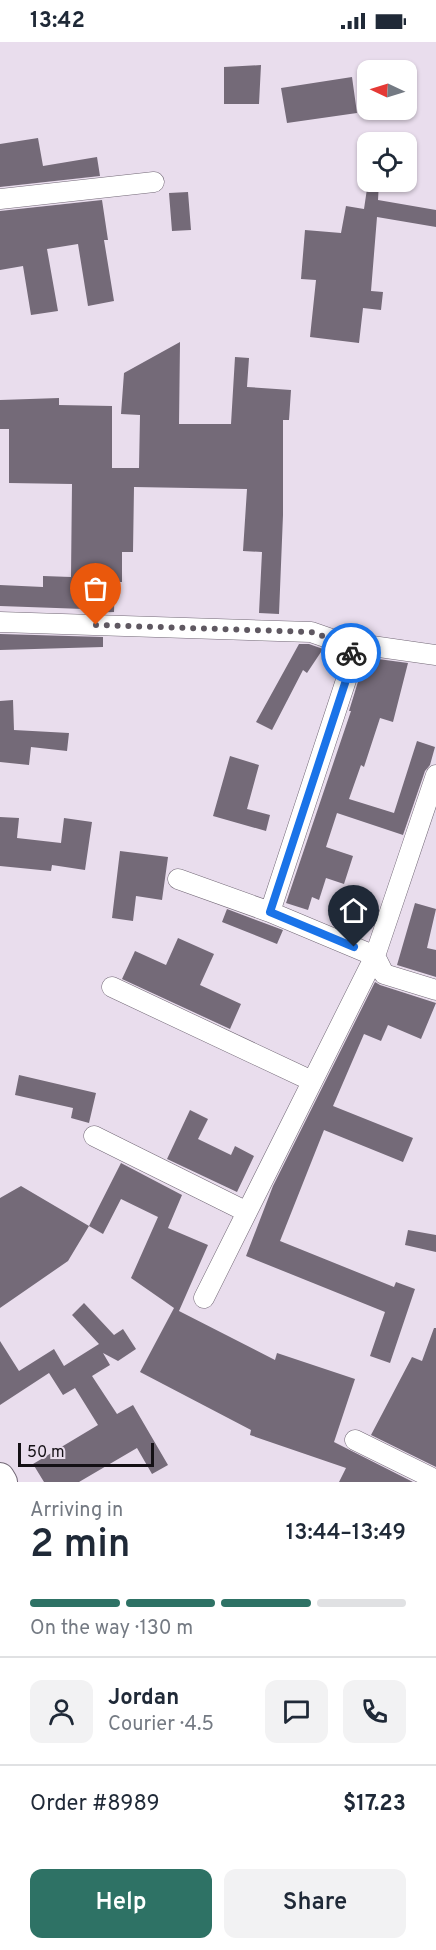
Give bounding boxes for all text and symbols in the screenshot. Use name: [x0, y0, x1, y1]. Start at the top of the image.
text: 13:42: [30, 8, 85, 35]
north arrow: [357, 60, 417, 120]
map controls: [357, 60, 417, 192]
button: locate: [357, 132, 417, 192]
pin: [70, 563, 121, 625]
icon: bag: [79, 572, 112, 605]
courier: [321, 623, 381, 683]
icon: bike: [335, 637, 368, 670]
pin: [328, 885, 379, 947]
icon: home: [337, 894, 370, 927]
scale bar: [18, 1440, 154, 1468]
text: 50 m: [27, 1443, 65, 1463]
text: Arriving in: [30, 1498, 123, 1524]
text: 13:44–13:49: [286, 1520, 406, 1547]
text: 2 min: [30, 1522, 131, 1571]
text: On the way · 130 m: [30, 1616, 193, 1642]
button: person: [30, 1680, 93, 1743]
button: chat: [265, 1680, 328, 1743]
button: phone: [343, 1680, 406, 1743]
text: Jordan: [108, 1685, 179, 1712]
text: Courier · 4.5: [108, 1712, 214, 1738]
text: Order #8989: [30, 1791, 160, 1818]
text: $17.23: [343, 1791, 406, 1818]
button: Help: [30, 1869, 212, 1938]
button: Share: [224, 1869, 406, 1938]

